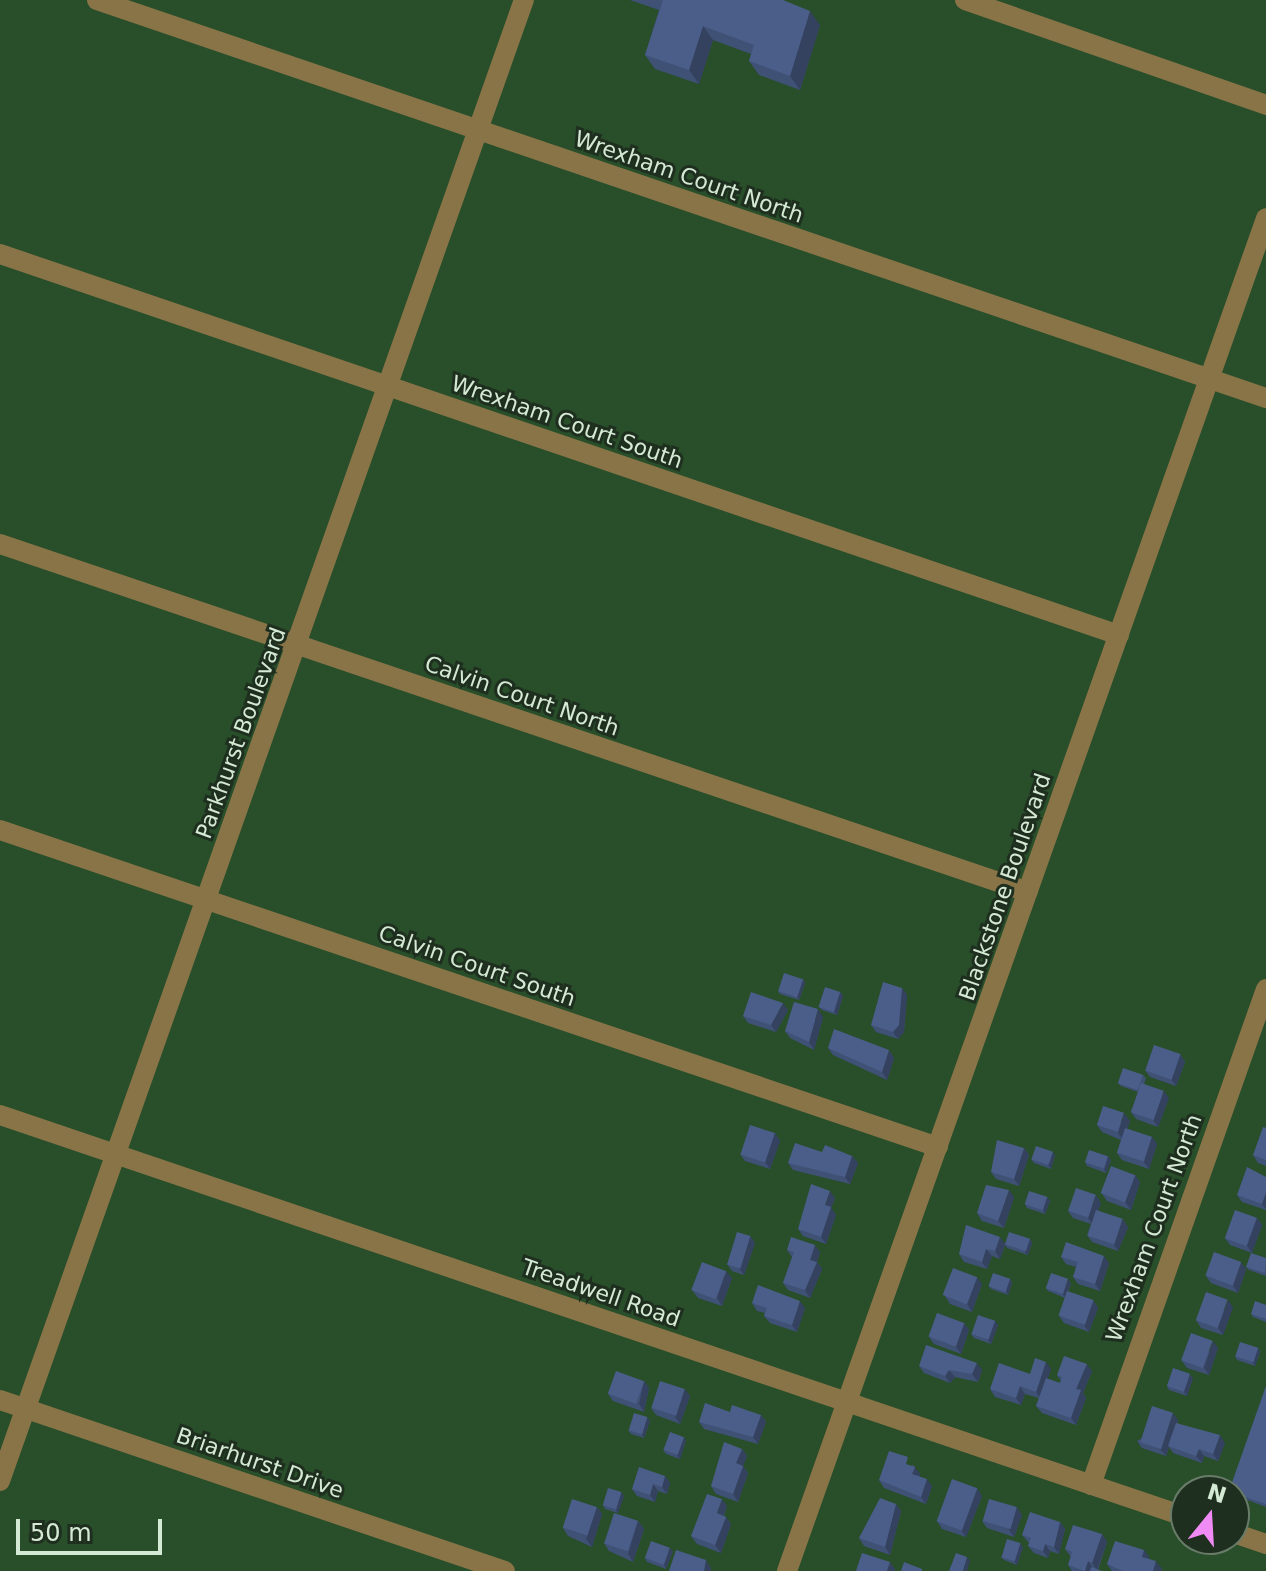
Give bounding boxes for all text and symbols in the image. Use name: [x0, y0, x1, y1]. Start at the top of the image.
street label: Wrexham Court North: [571, 125, 807, 229]
street label: Wrexham Court South: [448, 370, 686, 474]
street label: Parkhurst Boulevard: [190, 624, 292, 842]
street label: Calvin Court North: [421, 650, 623, 742]
street label: Blackstone Boulevard: [954, 770, 1056, 1004]
street label: Calvin Court South: [375, 920, 579, 1012]
street label: Wrexham Court North: [1101, 1111, 1207, 1345]
street label: Treadwell Road: [518, 1254, 684, 1332]
street label: Briarhurst Drive: [173, 1422, 347, 1504]
north arrow: [1170, 1475, 1250, 1555]
text: N: [1204, 1479, 1230, 1508]
scale bar: [20, 1503, 166, 1553]
text: 50 m: [30, 1519, 92, 1547]

